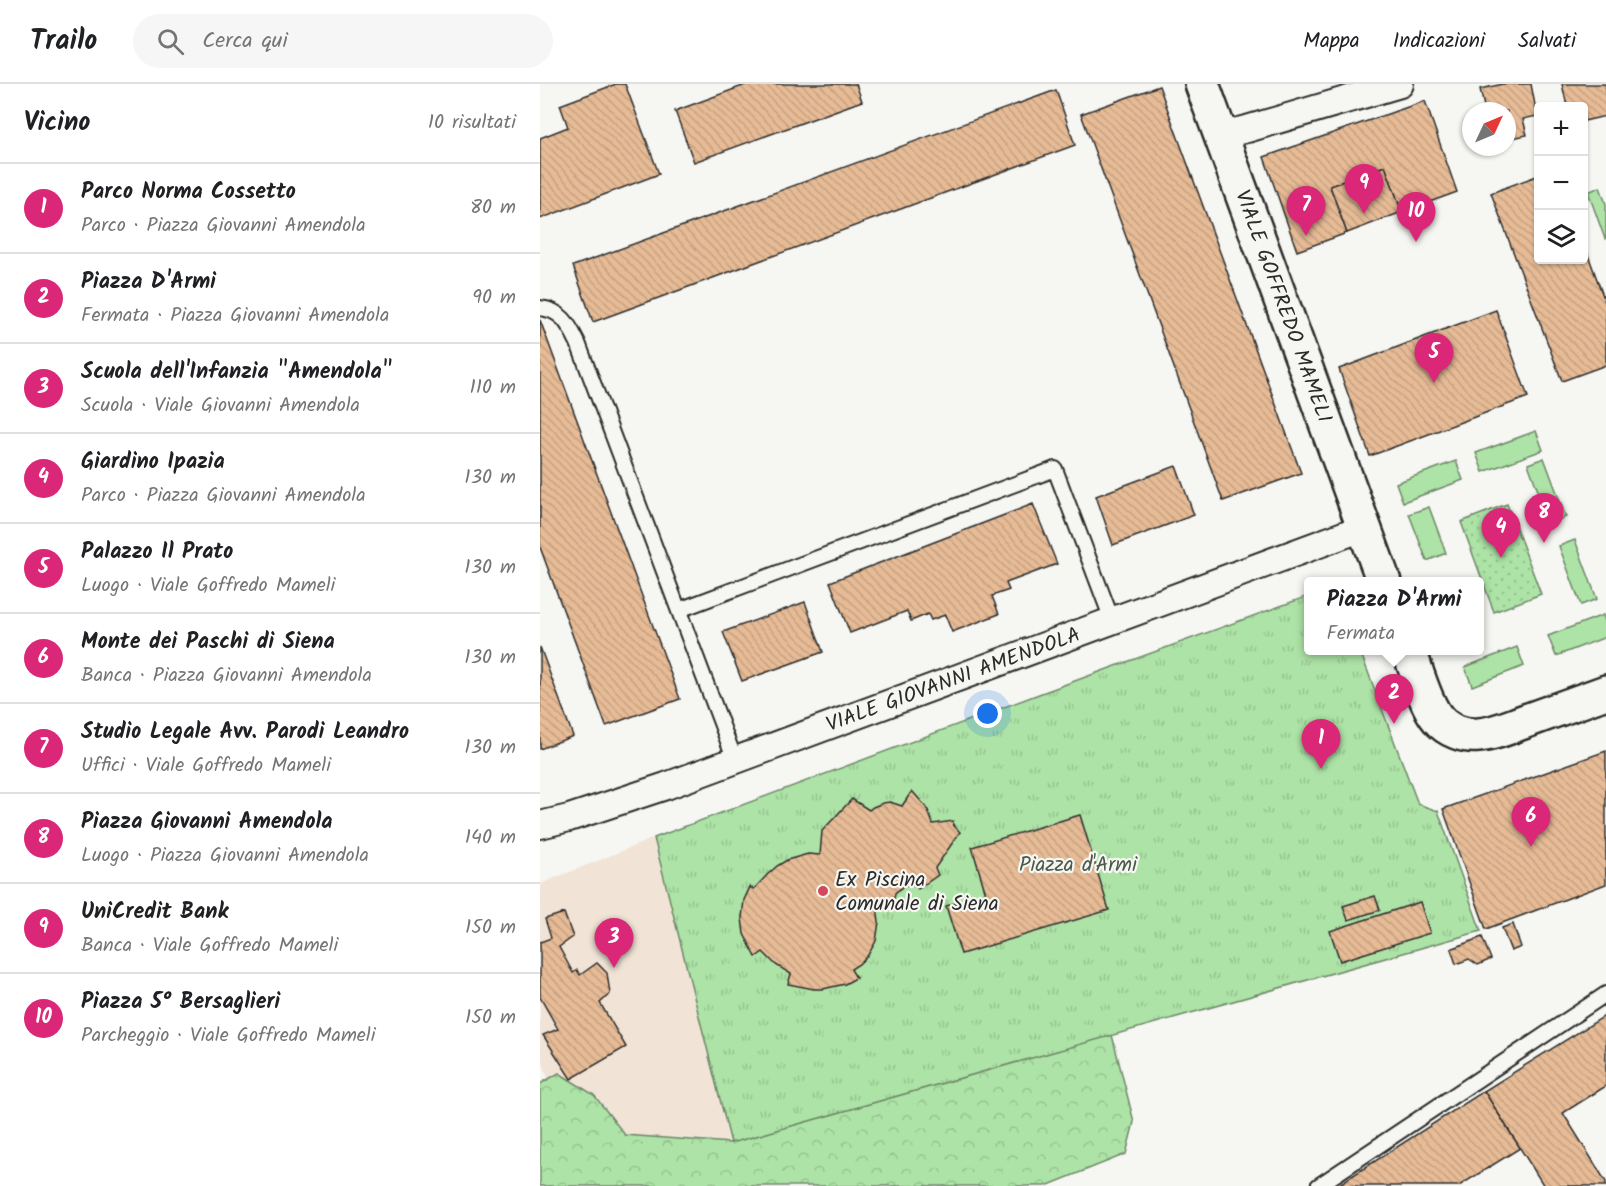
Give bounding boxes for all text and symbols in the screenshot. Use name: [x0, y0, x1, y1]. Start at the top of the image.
search box: [133, 14, 553, 68]
text: Trailo: [30, 19, 97, 64]
text: Cerca qui: [202, 24, 288, 59]
icon: search: [154, 25, 187, 58]
text: Mappa: [1303, 25, 1360, 58]
text: Indicazioni: [1393, 25, 1485, 58]
text: Salvati: [1518, 25, 1576, 58]
text: Vicino: [24, 102, 90, 144]
north arrow: [1462, 102, 1516, 156]
map controls: [1534, 102, 1588, 264]
button: +: [1534, 102, 1588, 156]
text: 10 risultati: [428, 107, 516, 139]
button: −: [1534, 156, 1588, 210]
pin: 9: [1344, 164, 1384, 214]
text: Parco Norma Cossetto: [81, 175, 296, 210]
street label: VIALE GOFFREDO MAMELI: [1225, 185, 1340, 428]
pin: 7: [1286, 186, 1326, 236]
text: 1: [40, 192, 47, 224]
text: 80 m: [470, 192, 516, 224]
pin: 10: [1396, 192, 1436, 242]
text: Parco · Piazza Giovanni Amendola: [81, 210, 366, 242]
button: layers: [1534, 210, 1588, 264]
text: Piazza D'Armi: [81, 265, 216, 300]
text: 2: [38, 282, 49, 314]
text: 90 m: [472, 282, 516, 314]
text: Fermata · Piazza Giovanni Amendola: [81, 300, 389, 332]
pin: 5: [1414, 334, 1454, 383]
text: Scuola dell'Infanzia "Amendola": [81, 355, 392, 390]
text: 3: [38, 372, 49, 404]
text: 110 m: [470, 372, 516, 404]
text: Scuola · Viale Giovanni Amendola: [81, 390, 360, 422]
text: Giardino Ipazia: [81, 445, 225, 480]
text: 4: [38, 462, 49, 494]
text: 130 m: [464, 462, 516, 494]
text: Parco · Piazza Giovanni Amendola: [81, 480, 366, 512]
pin: 8: [1524, 494, 1564, 543]
pin: 4: [1482, 508, 1520, 558]
text: Palazzo Il Prato: [81, 535, 233, 570]
text: 5: [38, 552, 49, 584]
text: 130 m: [464, 552, 516, 584]
text: Luogo · Viale Goffredo Mameli: [81, 570, 335, 602]
popup: [1304, 577, 1484, 655]
text: Piazza D'Armi: [1327, 583, 1461, 618]
text: Fermata: [1327, 618, 1395, 650]
street label: VIALE GIOVANNI AMENDOLA: [822, 619, 1085, 742]
text: Monte dei Paschi di Siena: [81, 625, 335, 660]
text: 6: [38, 642, 49, 674]
text: 130 m: [464, 642, 516, 674]
text: Banca · Piazza Giovanni Amendola: [81, 660, 372, 692]
pin: 2: [1374, 674, 1414, 724]
your location: [973, 699, 1002, 728]
text: Studio Legale Avv. Parodi Leandro: [81, 715, 409, 750]
pin: 1: [1302, 720, 1340, 769]
text: 7: [39, 732, 48, 764]
text: 130 m: [464, 732, 516, 764]
text: Uffici · Viale Goffredo Mameli: [81, 750, 331, 782]
pin: 6: [1512, 798, 1550, 847]
text: Piazza Giovanni Amendola: [81, 805, 333, 840]
text: 8: [38, 822, 49, 854]
text: 140 m: [465, 822, 516, 854]
text: Luogo · Piazza Giovanni Amendola: [81, 840, 369, 872]
park label: Piazza d'Armi: [1019, 849, 1138, 882]
place label: Ex Piscina Comunale di Siena: [835, 864, 999, 921]
marker: Ex Piscina Comunale di Siena: [816, 884, 830, 898]
text: UniCredit Bank: [81, 895, 228, 930]
text: 9: [38, 912, 49, 944]
text: 150 m: [465, 912, 516, 944]
pin: 3: [594, 918, 634, 968]
text: Banca · Viale Goffredo Mameli: [81, 930, 338, 962]
text: Piazza 5° Bersaglieri: [81, 985, 280, 1020]
text: 10: [35, 1002, 52, 1034]
text: 150 m: [465, 1002, 516, 1034]
text: Parcheggio · Viale Goffredo Mameli: [81, 1020, 376, 1052]

